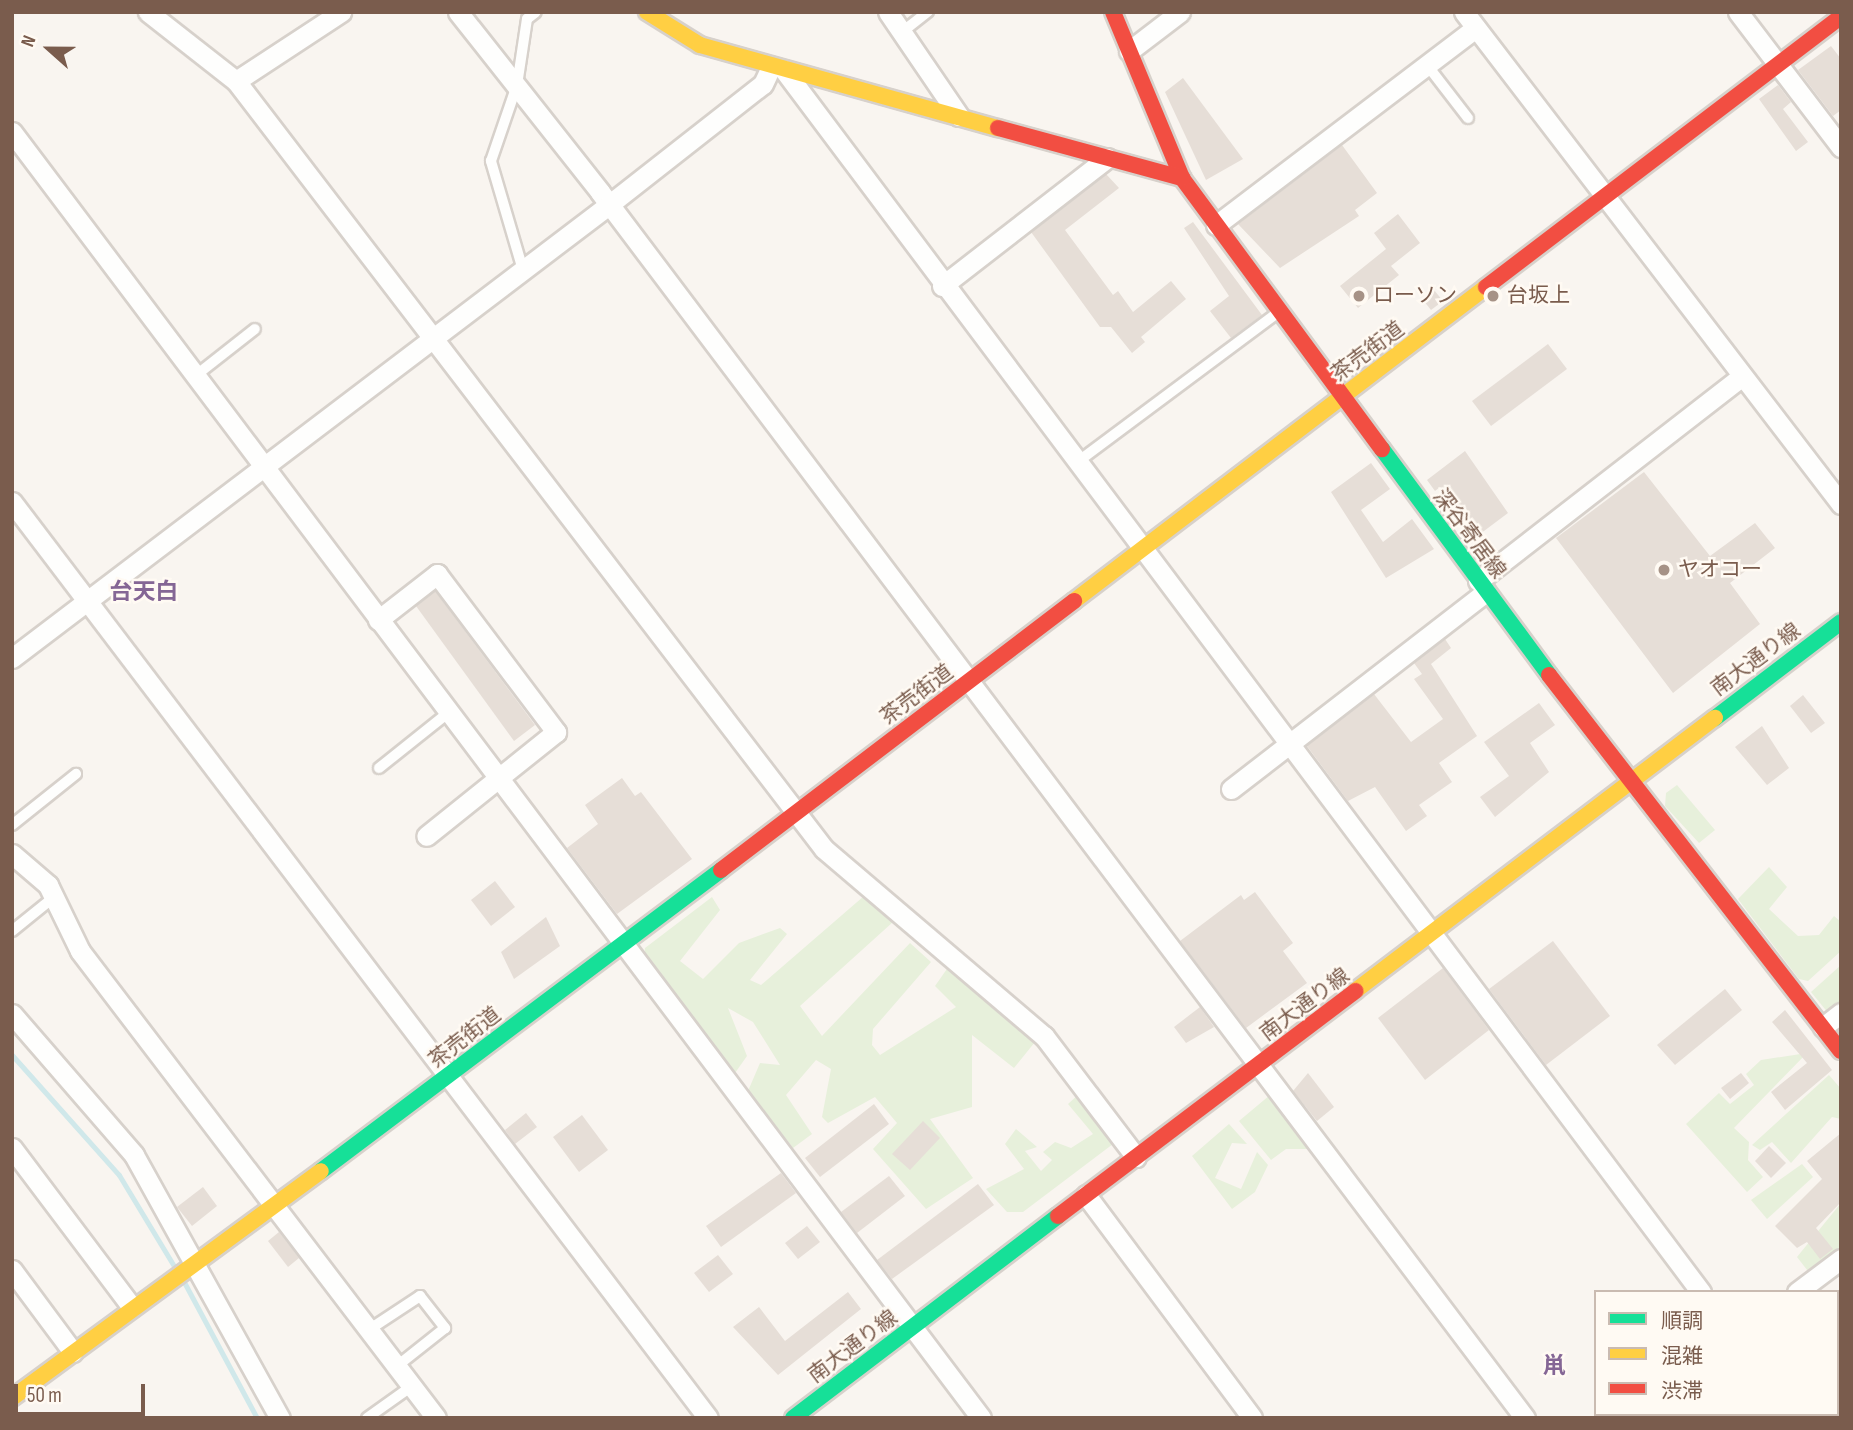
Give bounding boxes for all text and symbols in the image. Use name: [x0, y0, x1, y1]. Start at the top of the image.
north arrow: [14, 14, 84, 84]
text: N: [16, 32, 41, 50]
place label: ローソン: [1373, 283, 1457, 309]
place label: 台坂上: [1507, 283, 1570, 309]
marker: ローソン: [1351, 288, 1367, 304]
marker: 台坂上: [1485, 288, 1501, 304]
street label: 茶売街道: [1327, 317, 1409, 387]
street label: 深谷寄居線: [1427, 484, 1511, 584]
place label: ヤオコー: [1678, 557, 1762, 583]
marker: ヤオコー: [1656, 562, 1672, 578]
district label: 台天白: [110, 578, 178, 606]
street label: 南大通り線: [1706, 618, 1806, 702]
street label: 茶売街道: [876, 660, 958, 730]
street label: 南大通り線: [1255, 963, 1355, 1047]
street label: 茶売街道: [424, 1002, 506, 1074]
legend: [1594, 1290, 1839, 1416]
street label: 南大通り線: [803, 1305, 903, 1389]
text: 順調: [1661, 1309, 1703, 1334]
text: 混雑: [1661, 1344, 1703, 1369]
district label: 鼡: [1543, 1352, 1565, 1380]
scale bar: [18, 1370, 149, 1414]
text: 渋滞: [1661, 1379, 1703, 1404]
text: 50 m: [27, 1383, 62, 1408]

